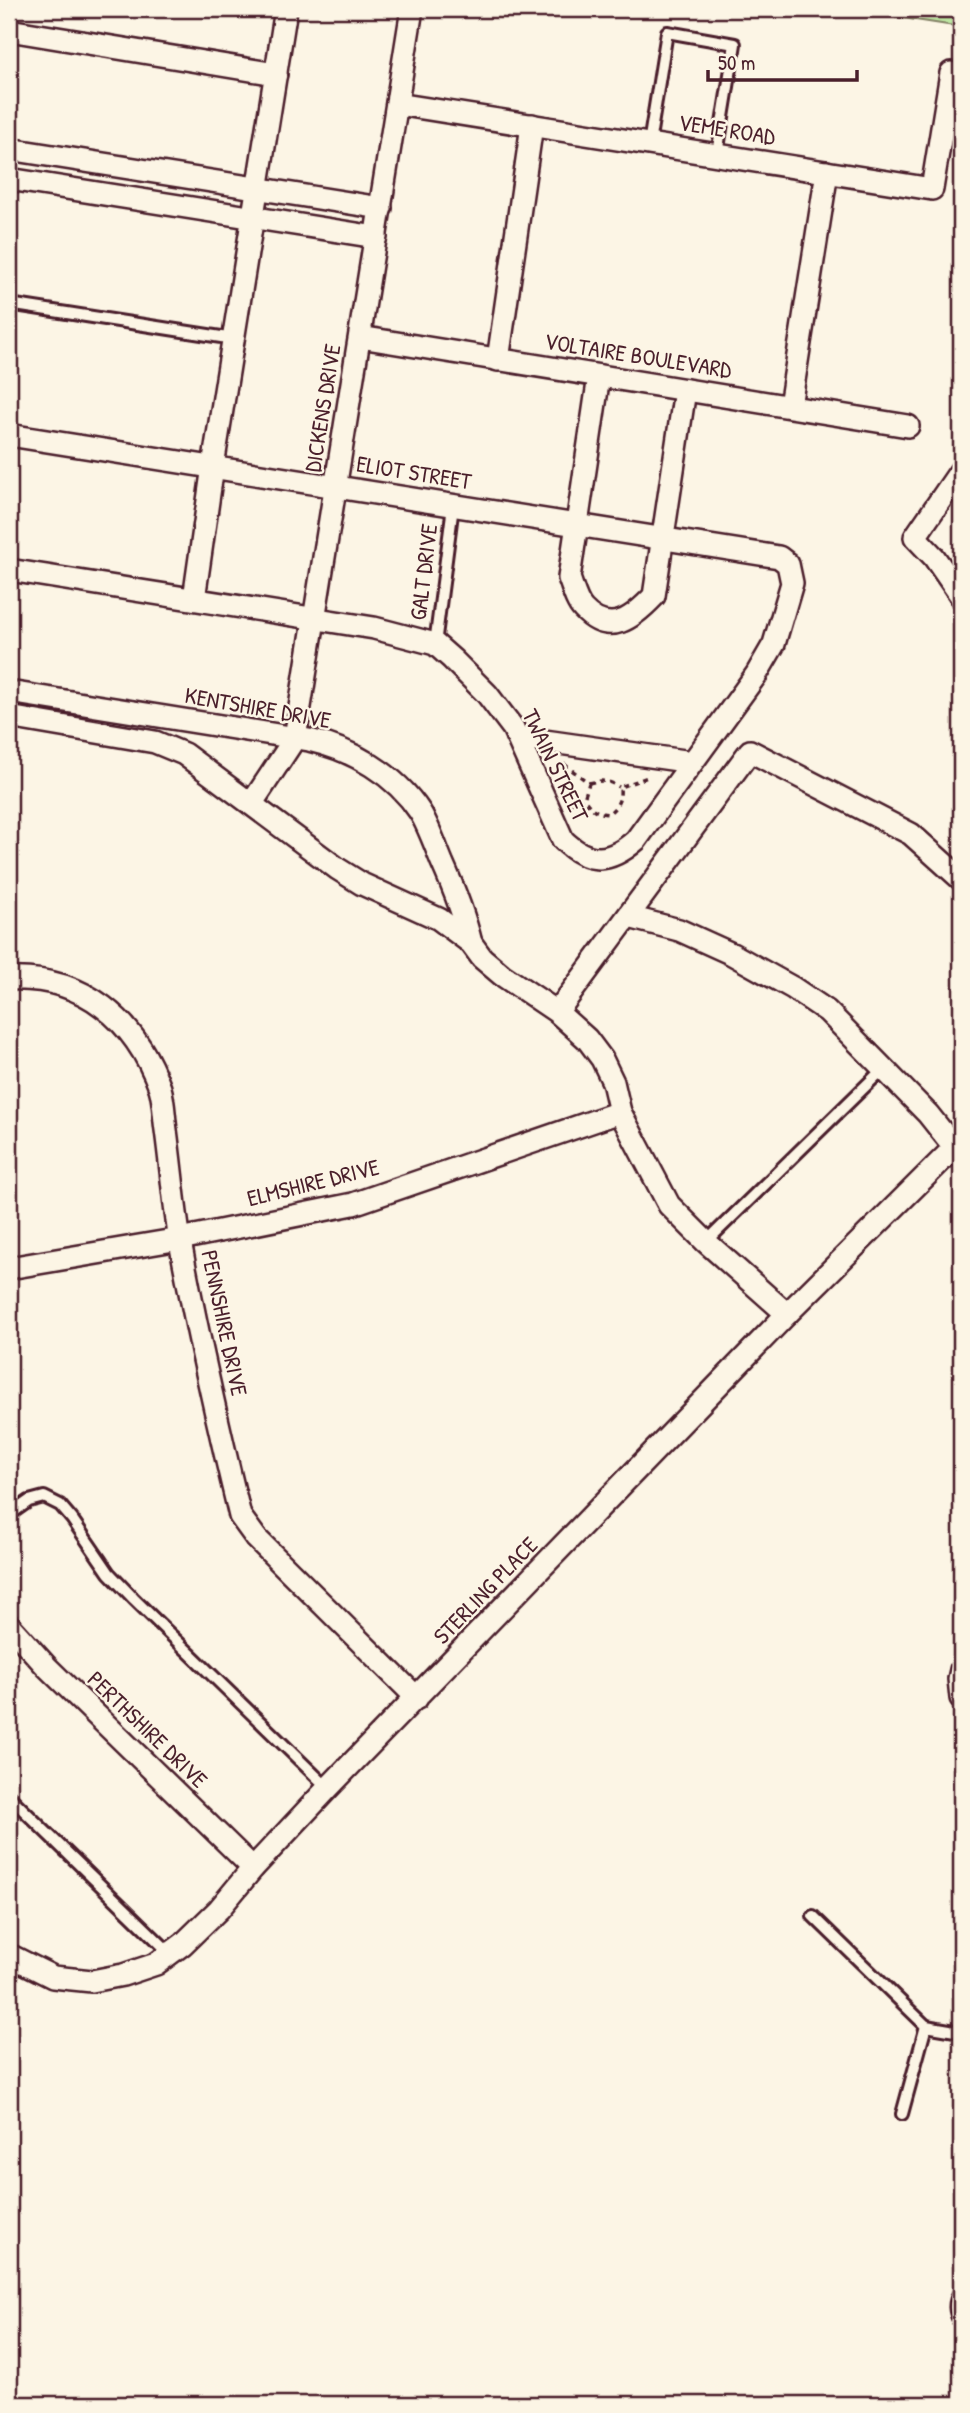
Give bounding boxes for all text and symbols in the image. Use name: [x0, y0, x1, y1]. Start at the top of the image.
scale bar: [708, 38, 856, 82]
text: 50 m: [718, 48, 755, 77]
street label: VEME ROAD: [676, 106, 778, 152]
street label: VOLTAIRE BOULEVARD: [542, 325, 734, 385]
street label: DICKENS DRIVE: [297, 342, 347, 474]
street label: ELIOT STREET: [354, 448, 474, 496]
street label: GALT DRIVE: [402, 522, 444, 622]
street label: KENTSHIRE DRIVE: [183, 679, 333, 735]
street label: TWAIN STREET: [515, 703, 597, 827]
street label: ELMSHIRE DRIVE: [244, 1151, 382, 1213]
street label: PENNSHIRE DRIVE: [194, 1247, 256, 1399]
street label: STERLING PLACE: [426, 1530, 544, 1650]
street label: PERTHSHIRE DRIVE: [81, 1664, 215, 1794]

